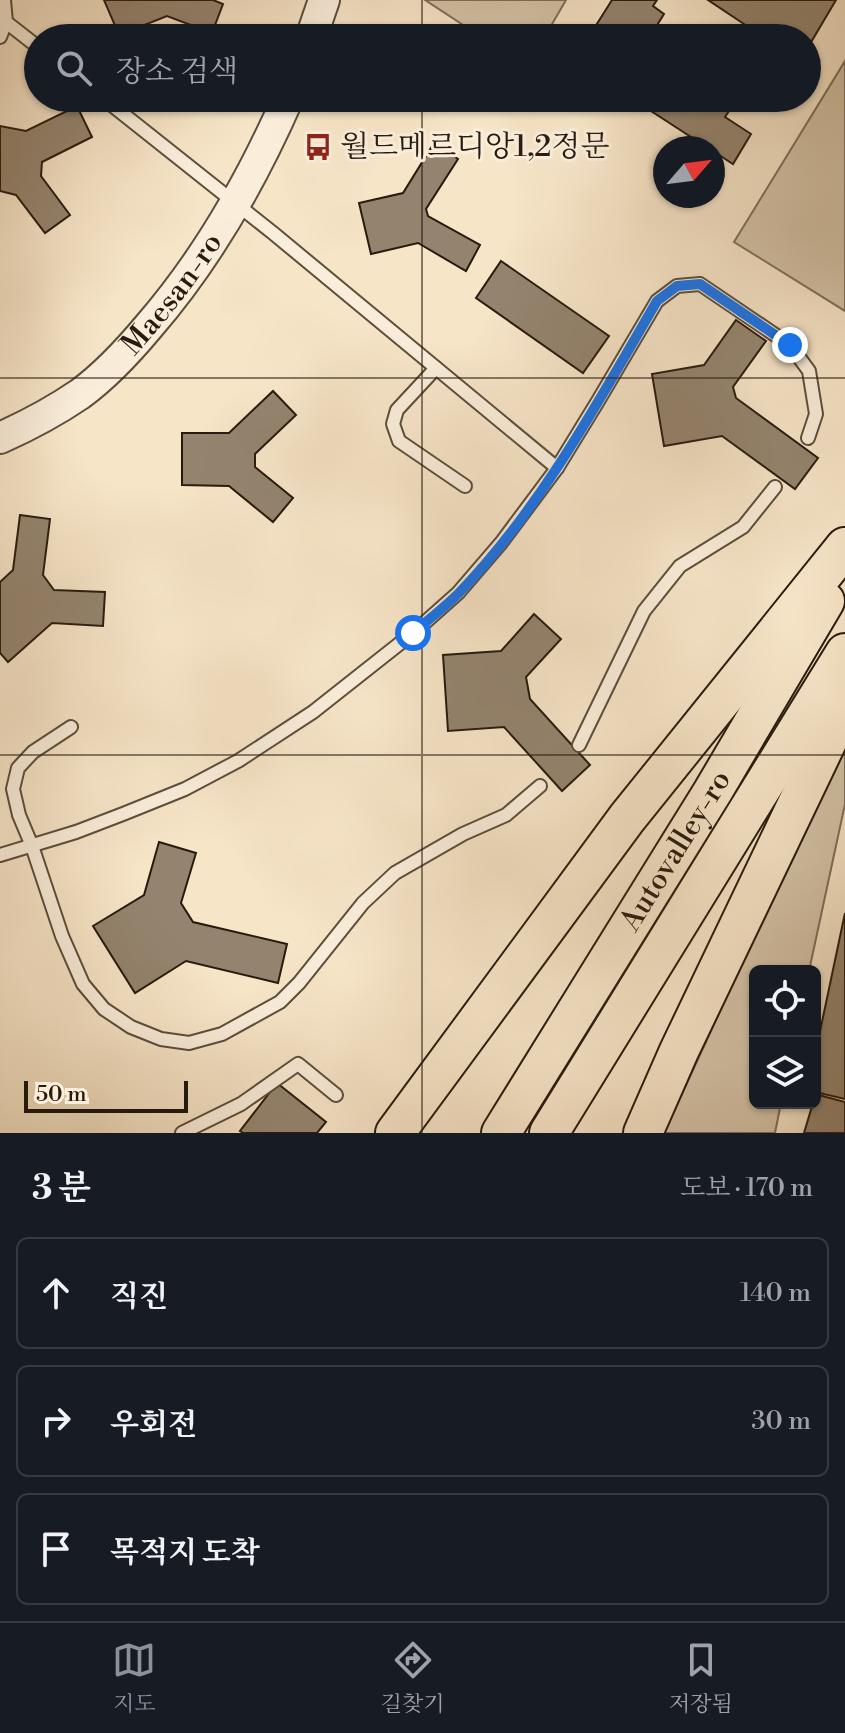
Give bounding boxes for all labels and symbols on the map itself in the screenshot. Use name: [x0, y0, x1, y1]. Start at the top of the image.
place label: 월드메르디앙1,2정문: [340, 128, 609, 166]
bus stop icon: 월드메르디앙1,2정문: [303, 132, 333, 162]
north arrow: [653, 136, 725, 208]
street label: Maesan-ro: [113, 226, 231, 363]
route end: [772, 327, 808, 363]
route start: [395, 615, 431, 651]
street label: Autovalley-ro: [611, 763, 740, 939]
scale bar: [24, 1077, 188, 1113]

